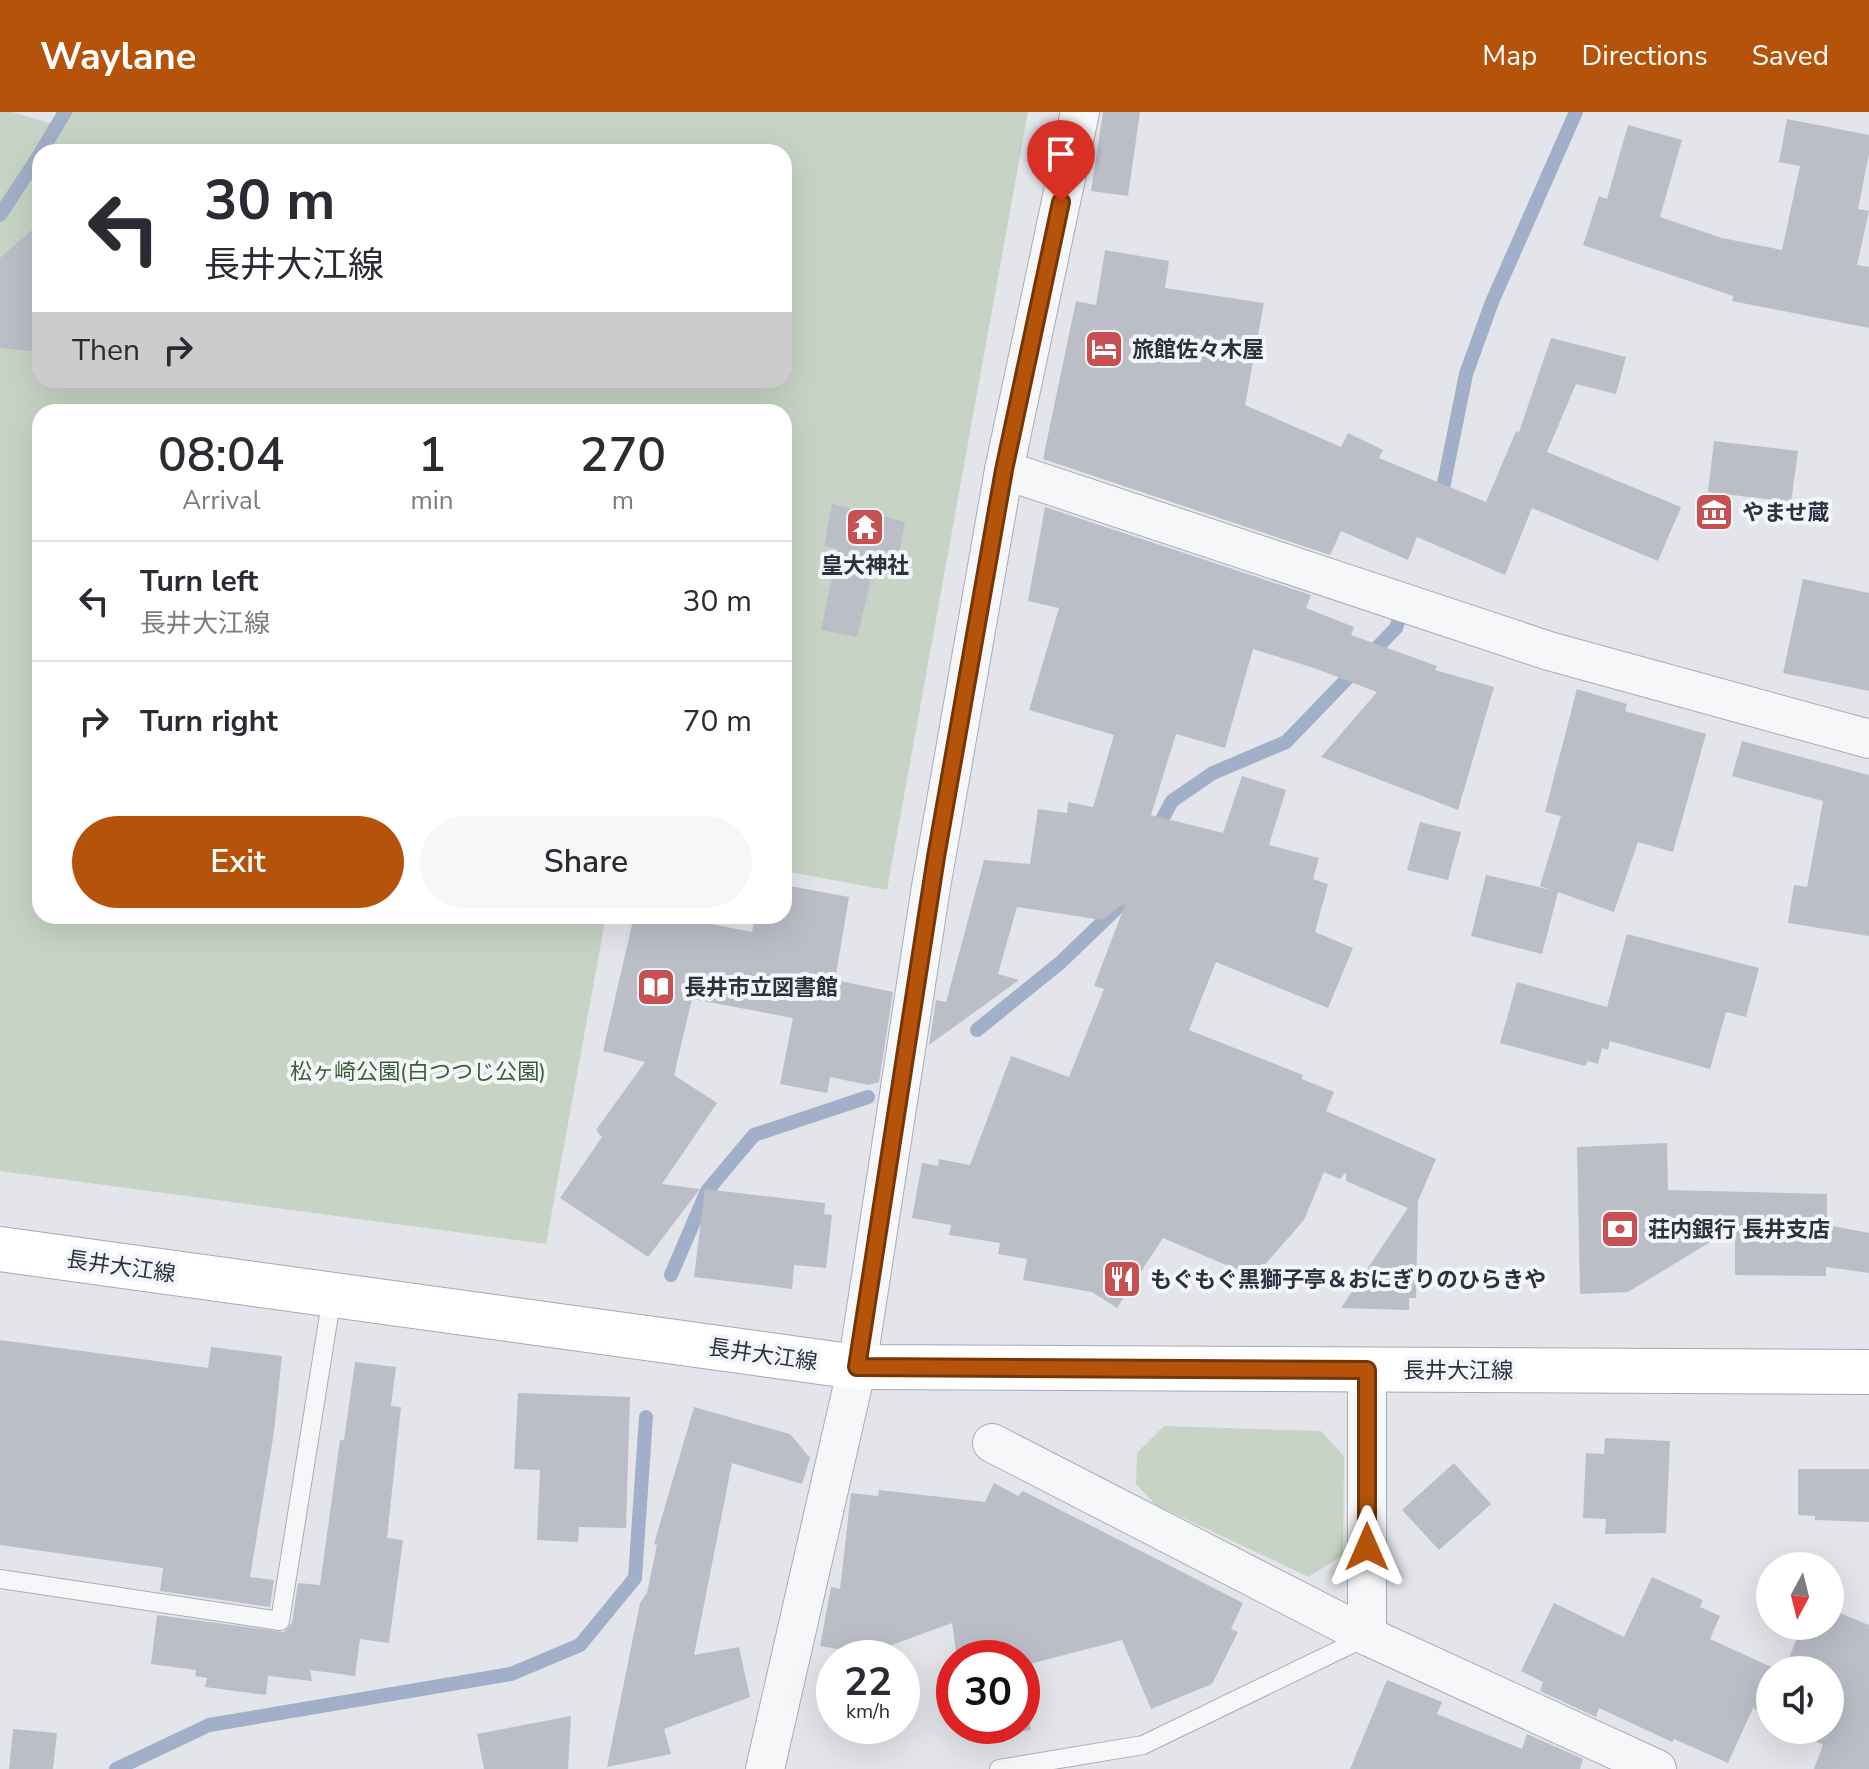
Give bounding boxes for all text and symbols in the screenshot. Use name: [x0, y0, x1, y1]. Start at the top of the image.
text: Waylane: [40, 31, 196, 82]
text: Map: [1482, 37, 1537, 75]
text: Directions: [1581, 37, 1708, 75]
text: Saved: [1752, 37, 1829, 75]
pin: [1027, 120, 1095, 202]
icon: arrive: [1039, 132, 1083, 176]
text: 30 m: [204, 162, 335, 239]
icon: left: [72, 176, 176, 280]
text: 長井大江線: [204, 241, 384, 290]
icon: right: [156, 328, 200, 372]
hotel icon: 旅館佐々木屋: [1083, 328, 1125, 370]
text: Then: [72, 330, 140, 371]
place label: 旅館佐々木屋: [1132, 335, 1264, 365]
text: 08:04: [158, 422, 285, 488]
text: 1: [418, 422, 446, 488]
text: 270: [580, 422, 666, 488]
text: Arrival: [182, 483, 260, 518]
text: min: [411, 483, 454, 518]
text: m: [612, 483, 634, 518]
museum icon: やませ蔵: [1693, 491, 1735, 533]
place label: やませ蔵: [1742, 498, 1829, 528]
temple icon: 皇大神社: [844, 506, 886, 548]
place label: 皇大神社: [821, 551, 909, 581]
text: Turn left: [140, 561, 258, 602]
icon: left: [72, 579, 116, 623]
text: 30 m: [683, 581, 752, 622]
text: 長井大江線: [140, 606, 270, 641]
icon: right: [72, 699, 116, 743]
text: Turn right: [140, 701, 278, 742]
text: 70 m: [683, 701, 752, 742]
button: Exit: [72, 816, 404, 908]
button: Share: [420, 816, 752, 908]
library icon: 長井市立図書館: [635, 966, 677, 1008]
place label: 長井市立図書館: [684, 973, 838, 1003]
park label: 松ヶ崎公園(白つつじ公園): [290, 1057, 546, 1087]
bank icon: 荘内銀行 長井支店: [1599, 1208, 1641, 1250]
place label: 荘内銀行 長井支店: [1648, 1215, 1830, 1245]
street label: 長井大江線: [64, 1244, 177, 1289]
restaurant icon: もぐもぐ黒獅子亭＆おにぎりのひらきや: [1101, 1258, 1143, 1300]
place label: もぐもぐ黒獅子亭＆おにぎりのひらきや: [1150, 1265, 1546, 1295]
street label: 長井大江線: [706, 1332, 819, 1377]
street label: 長井大江線: [1403, 1356, 1513, 1386]
position arrow: [1325, 1505, 1409, 1589]
north arrow: [1756, 1552, 1844, 1640]
map controls: [1756, 1552, 1844, 1744]
speed limit sign: 30: [936, 1640, 1040, 1744]
text: 22: [844, 1655, 892, 1709]
button: sound: [1756, 1656, 1844, 1744]
text: km/h: [846, 1698, 890, 1725]

